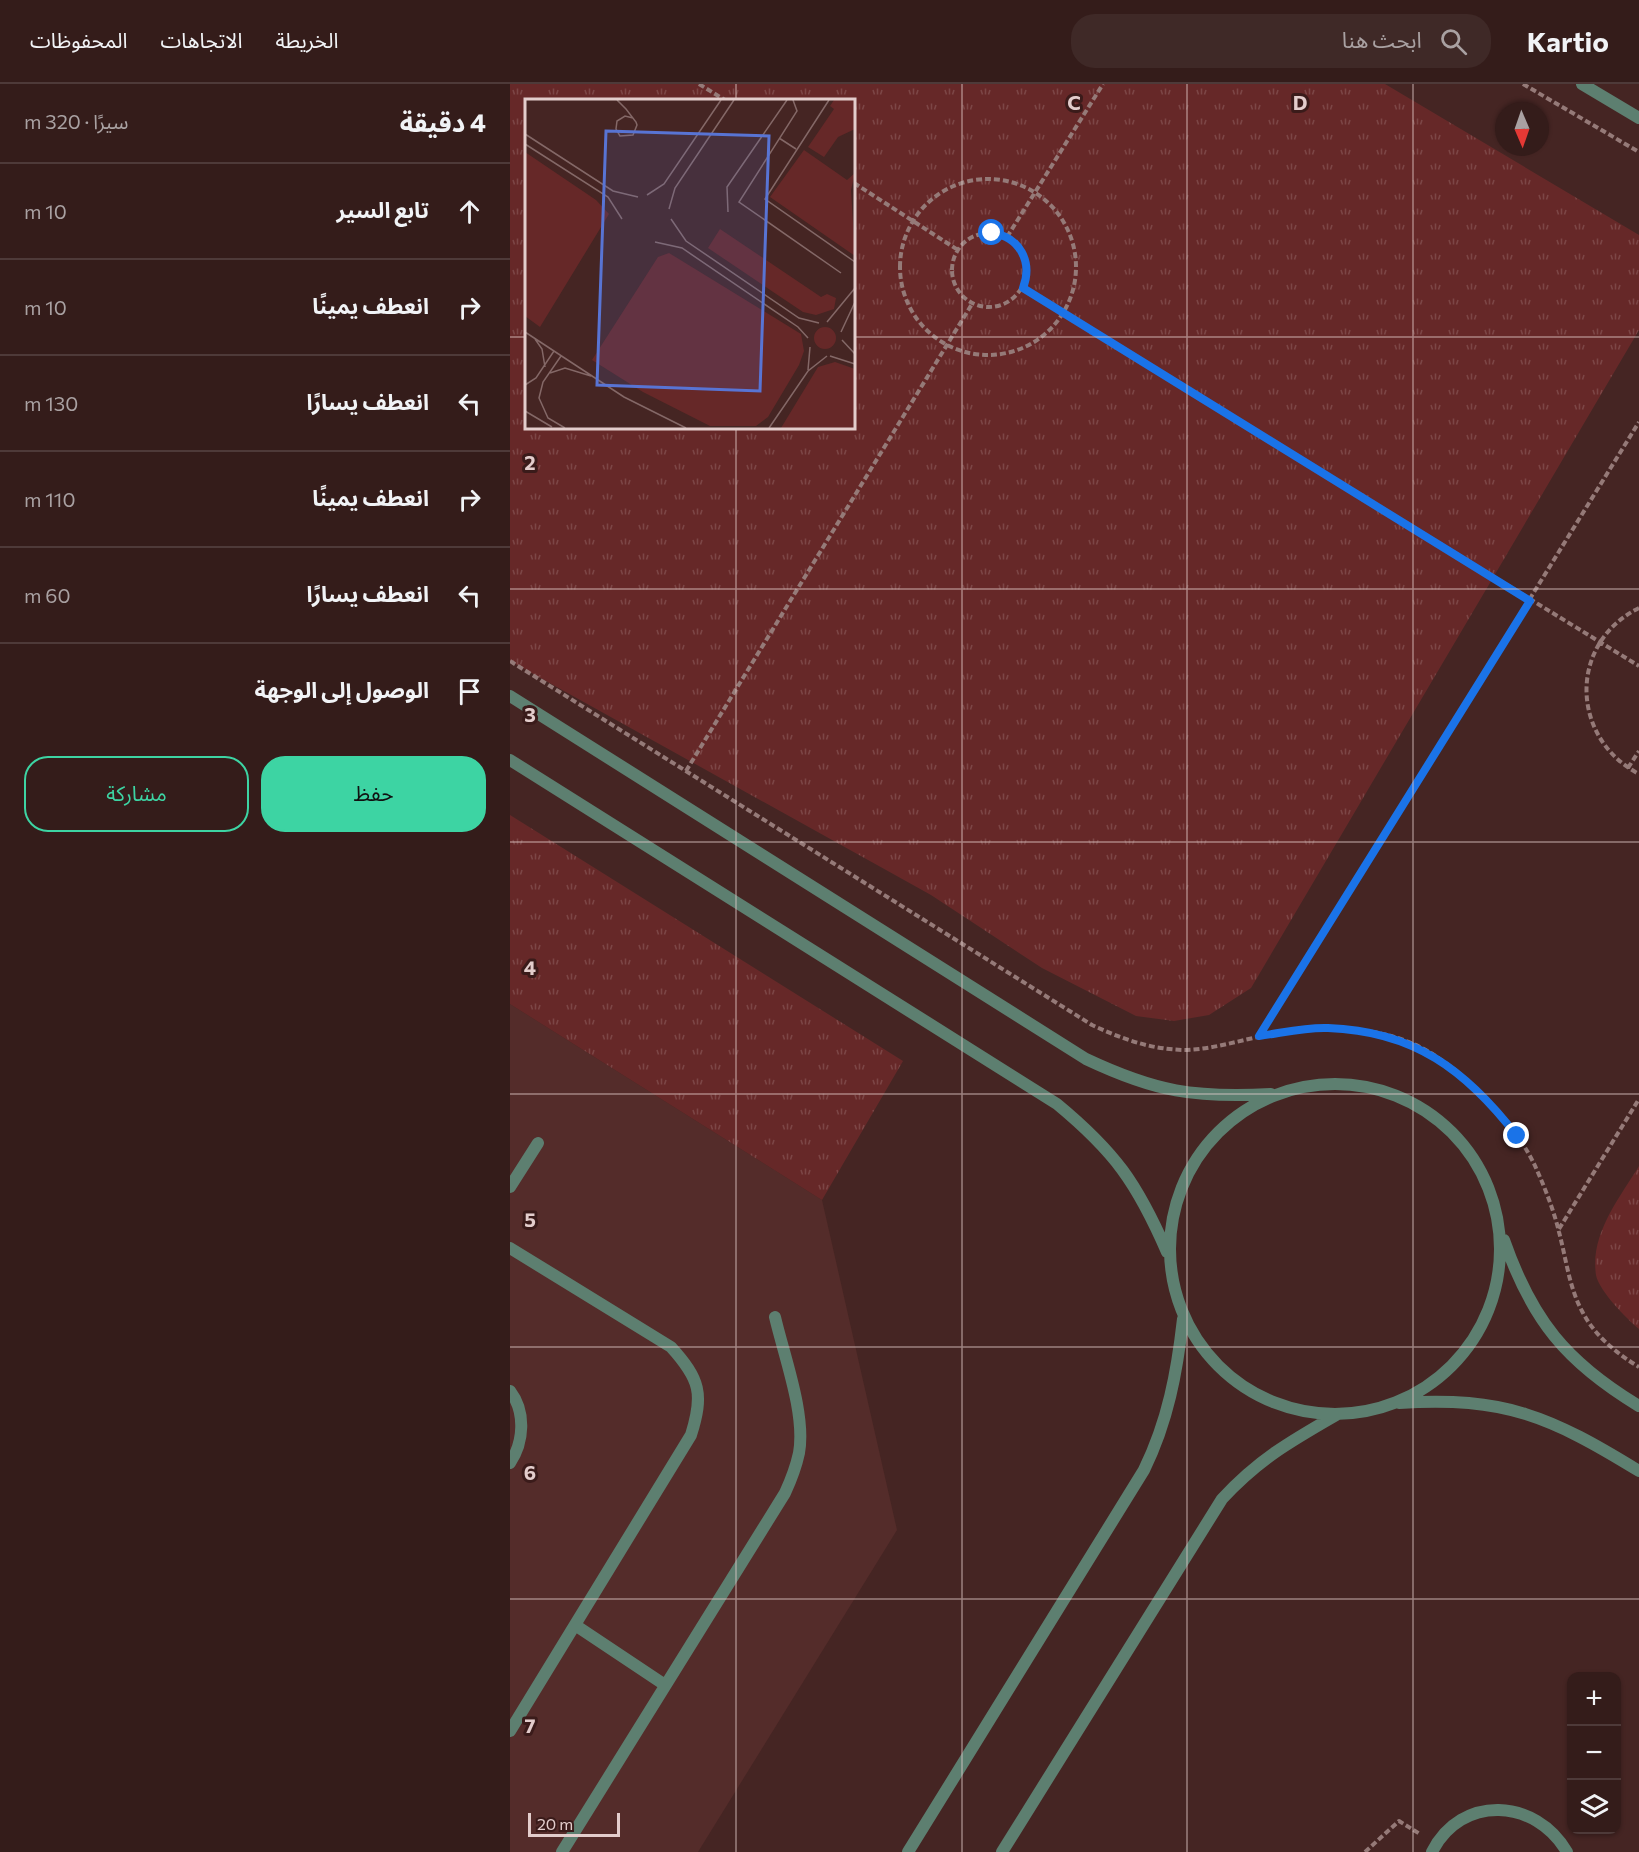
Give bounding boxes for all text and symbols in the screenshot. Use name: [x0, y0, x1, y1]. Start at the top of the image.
search box: [1071, 14, 1491, 68]
text: Kartio: [1527, 24, 1609, 58]
icon: search: [1437, 25, 1470, 58]
text: ابحث هنا: [1342, 26, 1422, 53]
text: المحفوظات: [30, 27, 127, 52]
text: الاتجاهات: [160, 27, 242, 52]
text: الخريطة: [275, 27, 338, 52]
text: C: [1067, 90, 1081, 114]
text: D: [1293, 90, 1307, 114]
inset map: [525, 99, 855, 429]
north arrow: [1495, 102, 1549, 156]
text: 4 دقيقة: [400, 106, 486, 137]
text: سيرًا · 320 m: [24, 109, 128, 133]
icon: ahead: [453, 195, 486, 228]
text: تابع السير: [337, 196, 429, 223]
text: 10 m: [24, 199, 67, 223]
route start: [978, 219, 1004, 245]
icon: right: [453, 291, 486, 324]
text: انعطف يمينًا: [312, 292, 429, 319]
text: 10 m: [24, 295, 67, 319]
icon: left: [453, 387, 486, 420]
text: انعطف يسارًا: [307, 388, 429, 415]
text: 130 m: [24, 391, 78, 415]
text: 2: [524, 450, 536, 474]
icon: right: [453, 483, 486, 516]
text: انعطف يمينًا: [312, 484, 429, 511]
text: 110 m: [24, 487, 75, 511]
icon: left: [453, 579, 486, 612]
text: انعطف يسارًا: [307, 580, 429, 607]
text: 60 m: [24, 583, 71, 607]
icon: arrive: [453, 675, 486, 708]
text: الوصول إلى الوجهة: [254, 676, 429, 703]
text: 3: [524, 702, 536, 726]
button: مشاركة: [24, 756, 249, 832]
button: حفظ: [261, 756, 486, 832]
text: 4: [524, 955, 536, 979]
route end: [1503, 1122, 1529, 1148]
text: 5: [524, 1207, 536, 1231]
text: 6: [524, 1460, 536, 1484]
map controls: [1567, 1672, 1621, 1834]
button: +: [1567, 1672, 1621, 1726]
text: 7: [525, 1713, 536, 1737]
button: −: [1567, 1726, 1621, 1780]
button: layers: [1567, 1780, 1621, 1834]
scale bar: [528, 1810, 620, 1838]
text: 20 m: [537, 1814, 573, 1833]

